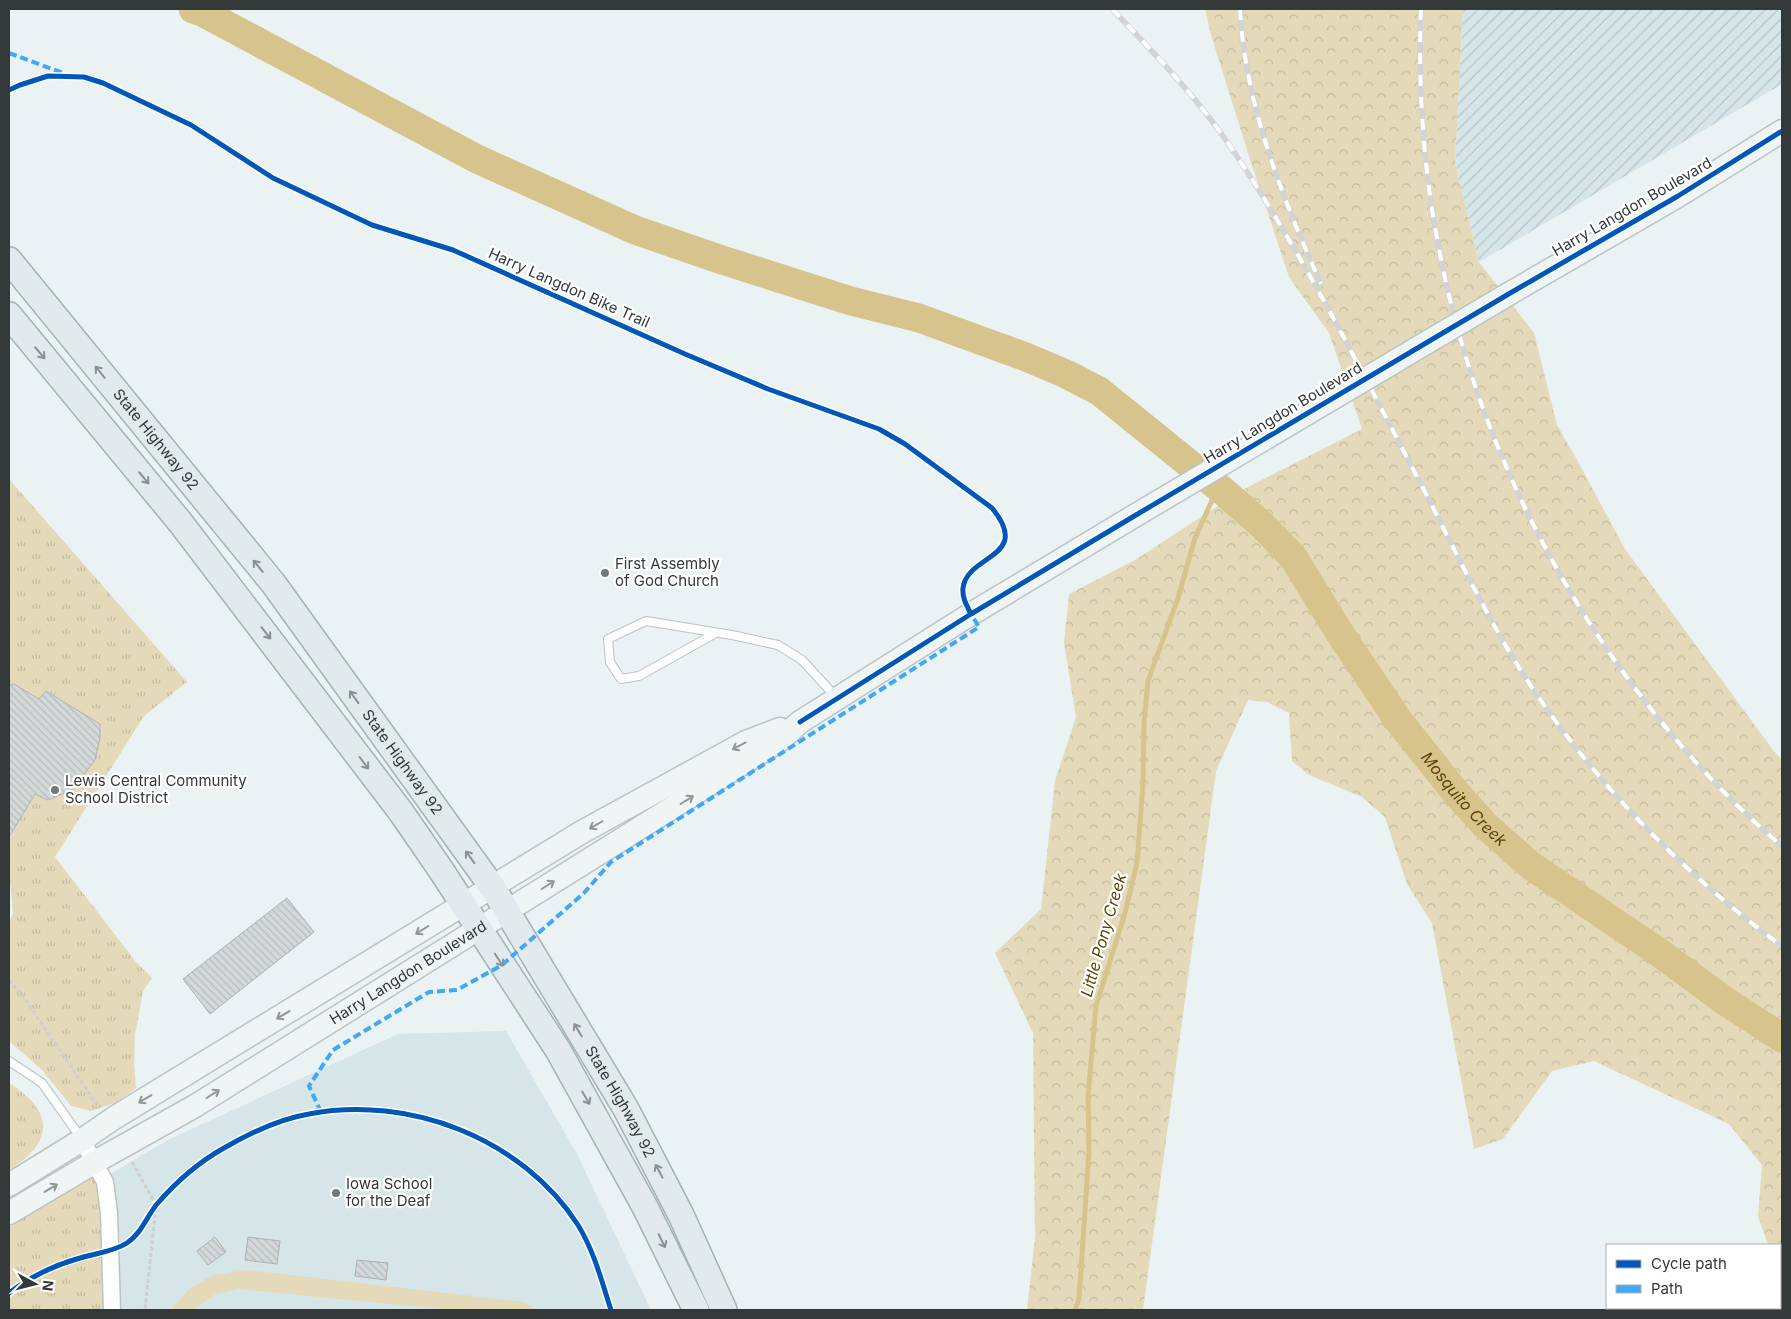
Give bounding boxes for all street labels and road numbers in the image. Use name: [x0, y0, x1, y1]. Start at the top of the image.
street label: Harry Langdon Boulevard: [1548, 153, 1715, 260]
street label: Harry Langdon Bike Trail: [486, 243, 653, 332]
street label: Harry Langdon Boulevard: [1200, 358, 1365, 467]
street label: State Highway 92: [109, 385, 203, 494]
street label: State Highway 92: [358, 705, 447, 818]
street label: Harry Langdon Boulevard: [326, 916, 490, 1028]
street label: State Highway 92: [581, 1042, 660, 1161]

